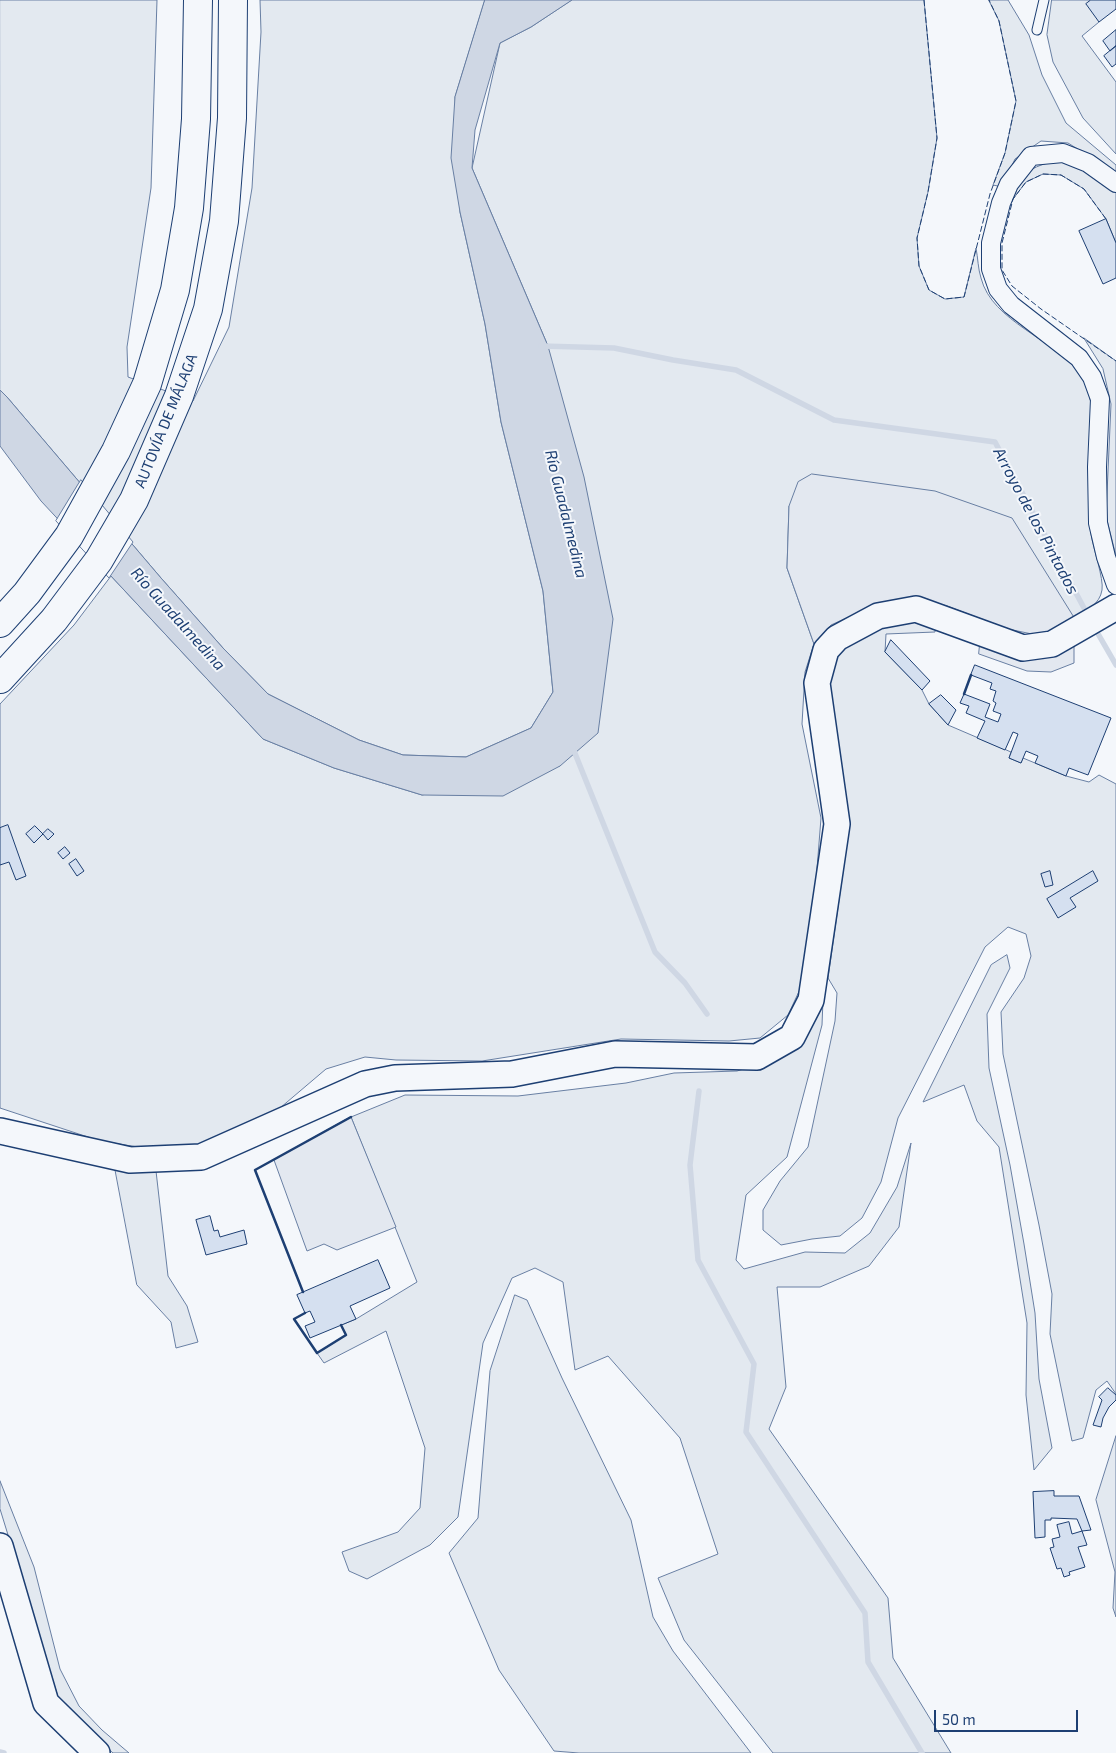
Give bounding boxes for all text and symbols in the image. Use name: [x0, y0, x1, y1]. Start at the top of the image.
street label: AUTOVÍA DE MÁLAGA: [131, 351, 201, 491]
water label: Arroyo de los Pintados: [989, 444, 1083, 598]
water label: Río Guadalmedina: [541, 448, 591, 580]
water label: Río Guadalmedina: [127, 564, 229, 674]
scale bar: [936, 1700, 1080, 1732]
text: 50 m: [942, 1710, 976, 1728]

